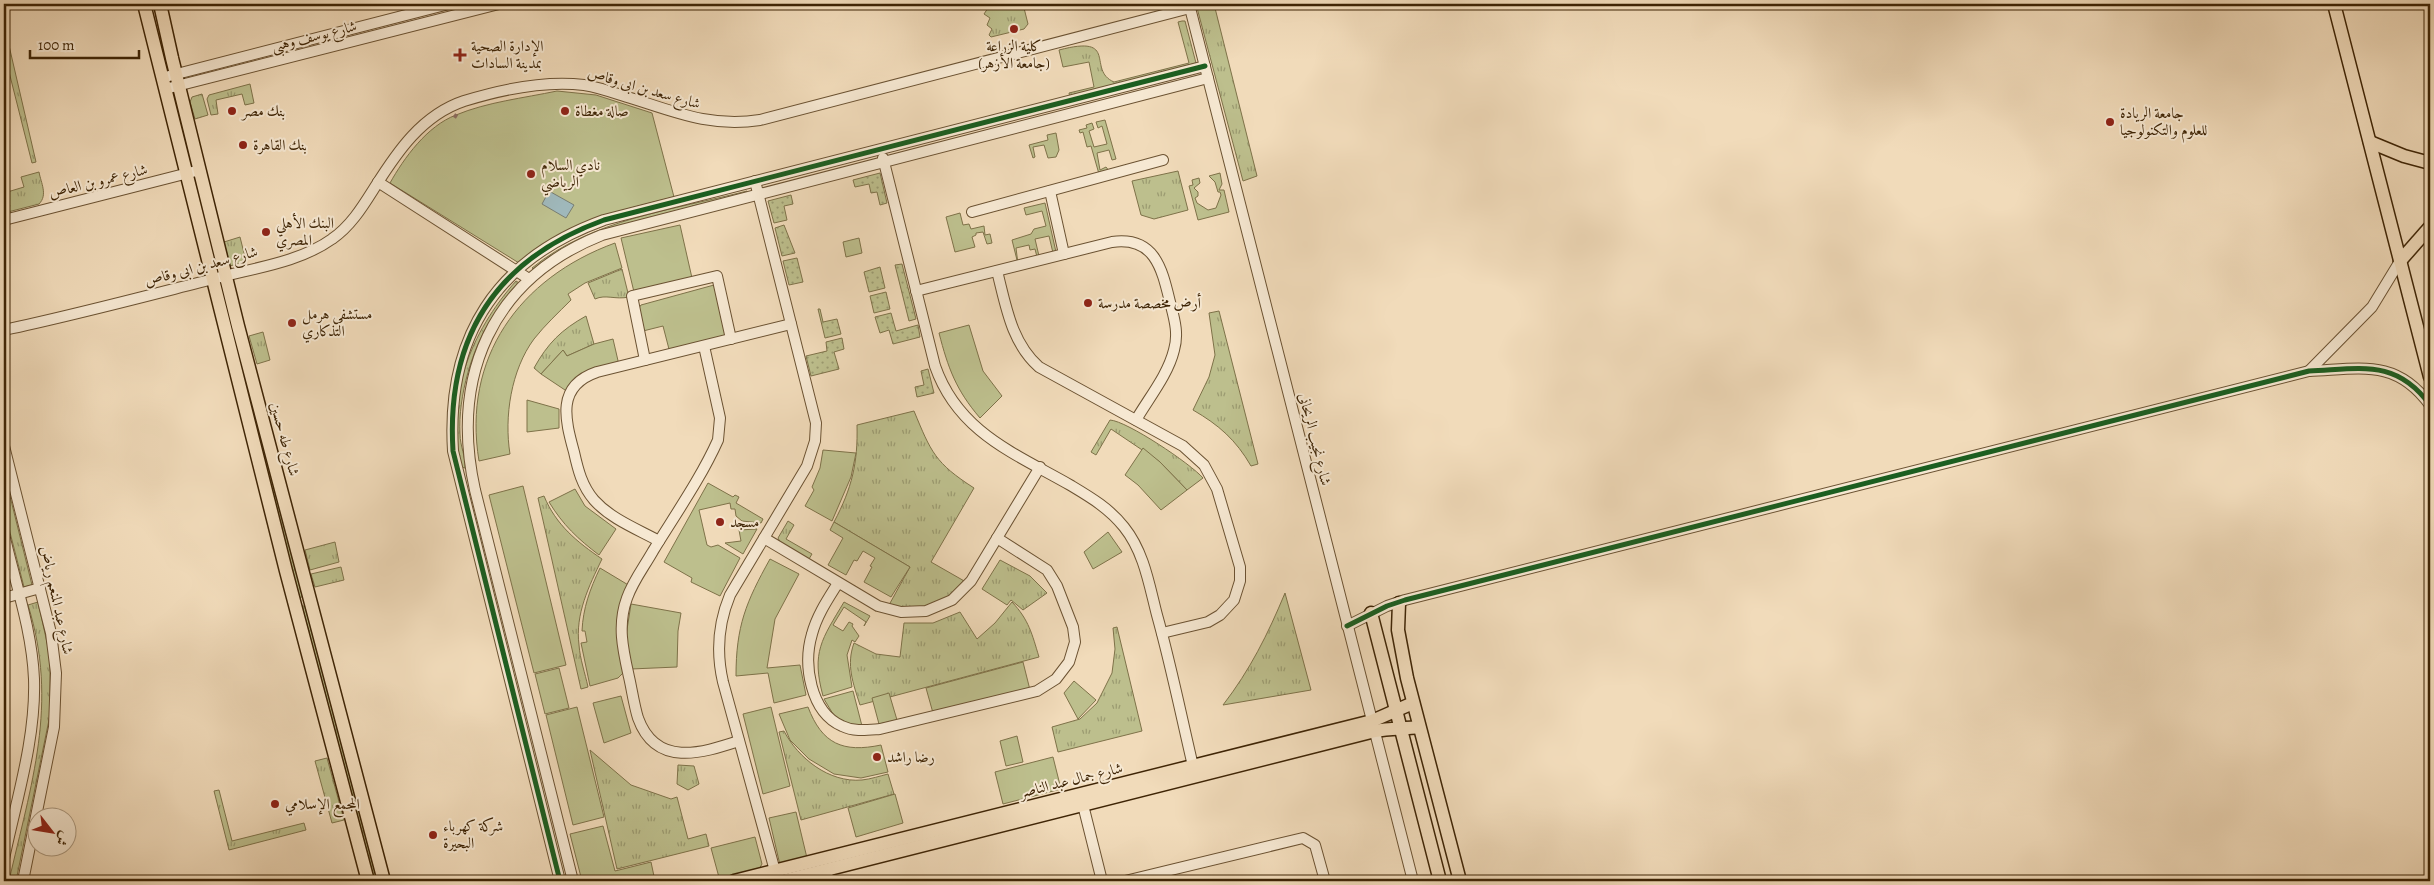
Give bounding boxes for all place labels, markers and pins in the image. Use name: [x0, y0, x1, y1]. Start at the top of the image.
marker: كلية الزراعة (جامعة الأزهر): [1008, 23, 1020, 35]
place label: الإدارة الصحية بمدينة السادات: [471, 36, 544, 73]
place label: كلية الزراعة (جامعة الأزهر): [978, 36, 1050, 73]
marker: الإدارة الصحية بمدينة السادات: [453, 48, 467, 62]
place label: بنك مصر: [240, 101, 285, 121]
place label: صالة مغطاة: [575, 101, 629, 121]
place label: جامعة الريادة للعلوم والتكنولوجيا: [2120, 103, 2207, 143]
marker: بنك مصر: [226, 105, 238, 117]
marker: صالة مغطاة: [559, 105, 571, 117]
marker: جامعة الريادة للعلوم والتكنولوجيا: [2104, 116, 2116, 128]
place label: بنك القاهرة: [253, 135, 307, 155]
marker: بنك القاهرة: [237, 139, 249, 151]
place label: نادي السلام الرياضي: [541, 155, 600, 196]
marker: نادي السلام الرياضي: [525, 168, 537, 180]
place label: البنك الأهلي المصري: [276, 212, 334, 252]
marker: البنك الأهلي المصري: [260, 226, 272, 238]
place label: أرض مخصصة مدرسة: [1098, 292, 1202, 313]
marker: أرض مخصصة مدرسة: [1082, 297, 1094, 309]
place label: مستشفى هرمل التذكاري: [302, 304, 372, 343]
marker: مستشفى هرمل التذكاري: [286, 317, 298, 329]
place label: مسجد: [730, 512, 759, 532]
marker: مسجد: [714, 516, 726, 528]
place label: رضا راشد: [887, 747, 935, 767]
marker: رضا راشد: [871, 751, 883, 763]
place label: المجمع الإسلامي: [285, 794, 360, 818]
marker: المجمع الإسلامي: [269, 798, 281, 810]
place label: شركة كهرباء البحيرة: [443, 816, 503, 853]
marker: شركة كهرباء البحيرة: [427, 829, 439, 841]

